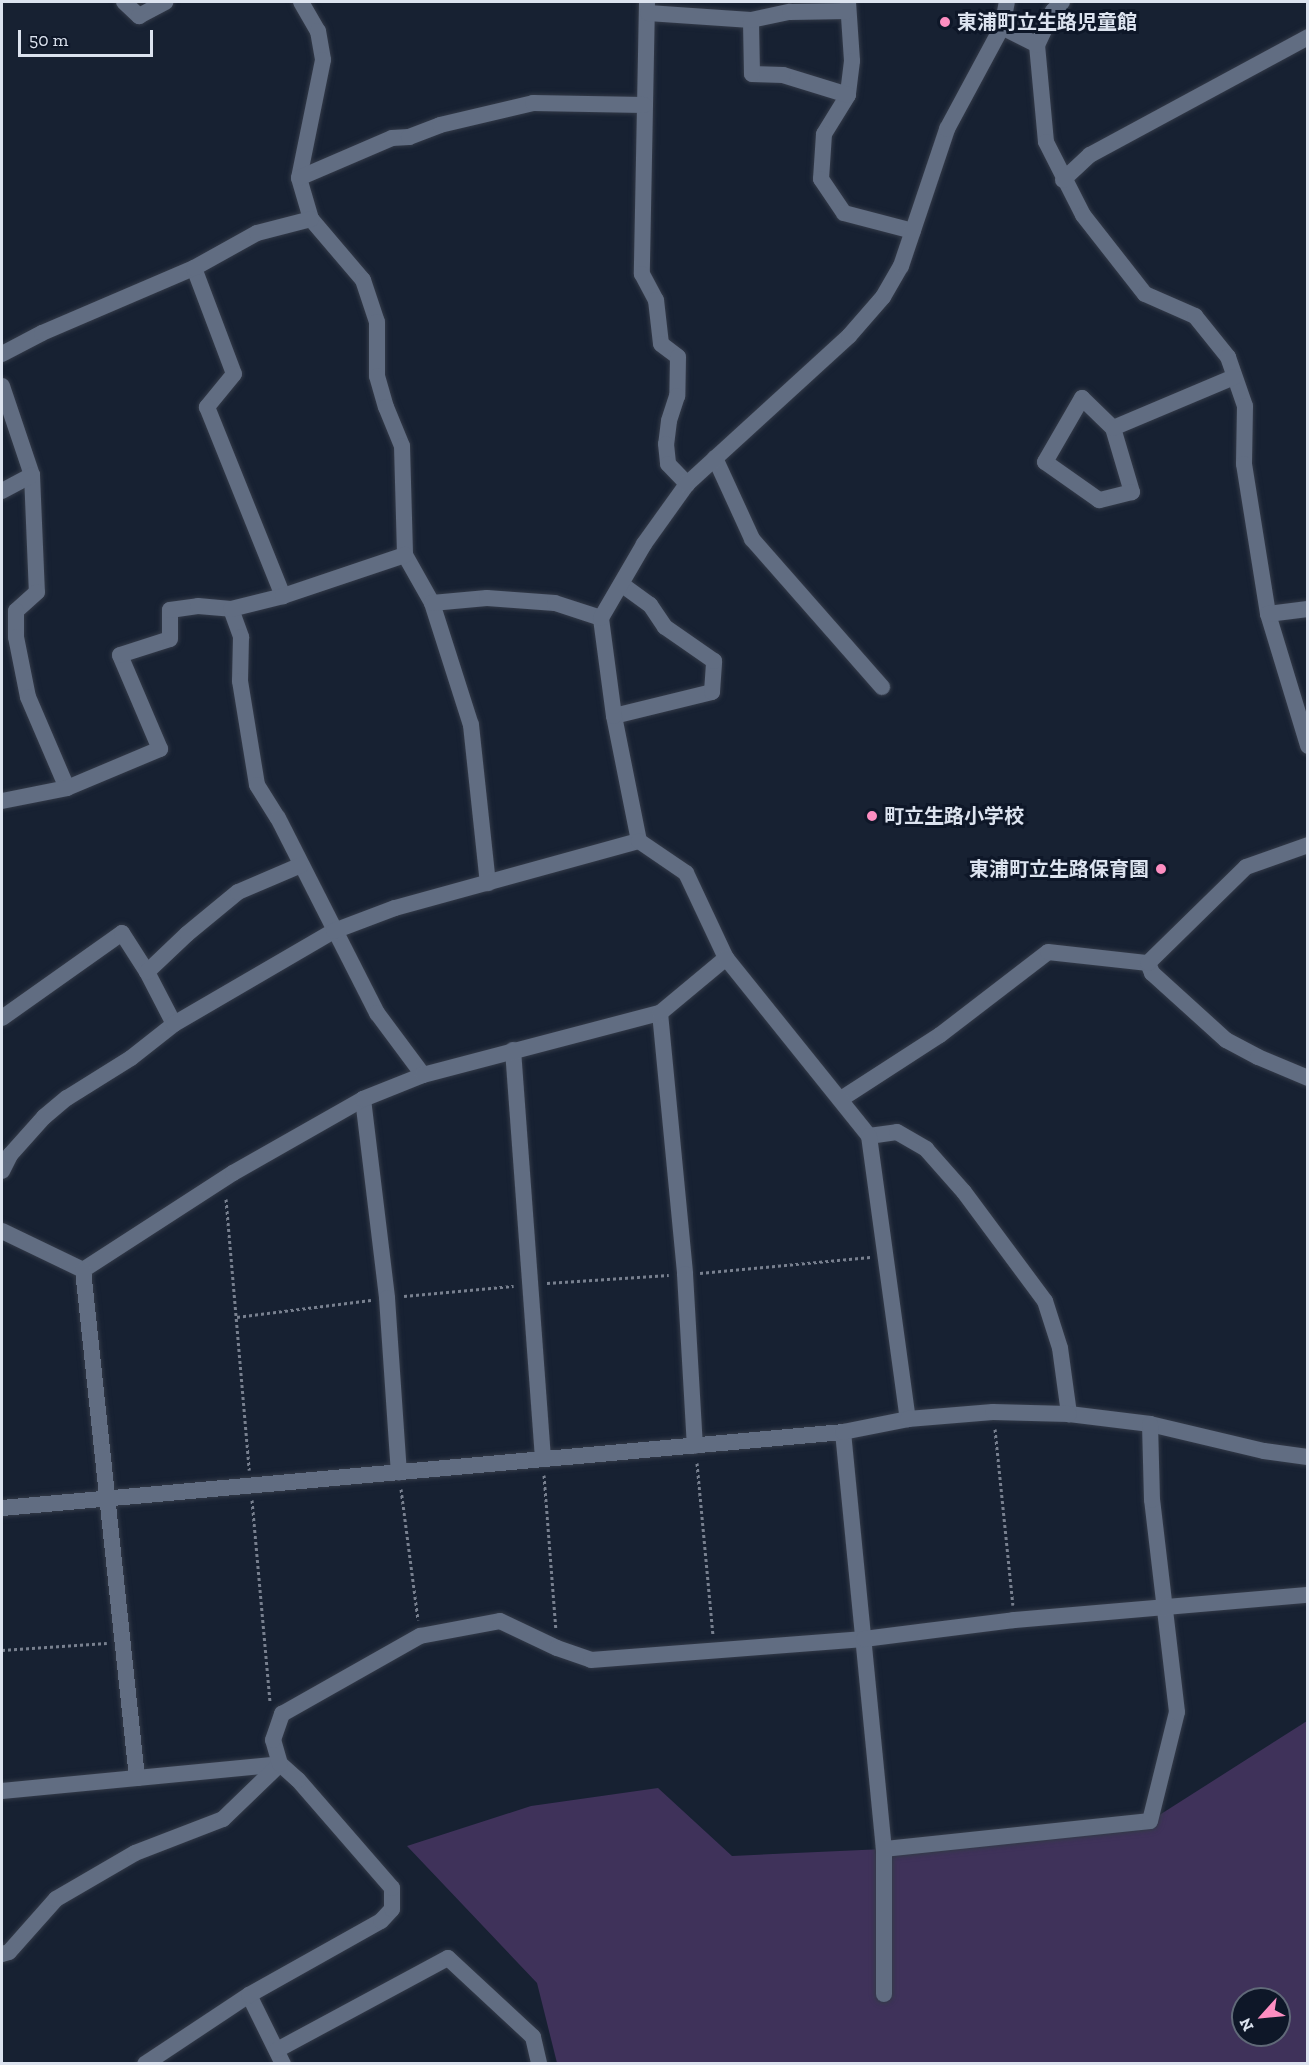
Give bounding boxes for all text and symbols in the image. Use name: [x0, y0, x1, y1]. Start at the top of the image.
place label: 東浦町立生路児童館: [957, 10, 1137, 34]
marker: 東浦町立生路児童館: [938, 15, 952, 29]
scale bar: [21, 18, 156, 56]
text: 50 m: [29, 29, 68, 51]
place label: 町立生路小学校: [884, 804, 1024, 828]
marker: 町立生路小学校: [865, 809, 879, 823]
place label: 東浦町立生路保育園: [969, 857, 1149, 881]
marker: 東浦町立生路保育園: [1154, 862, 1168, 876]
north arrow: [1231, 1987, 1291, 2047]
text: N: [1235, 2015, 1258, 2034]

